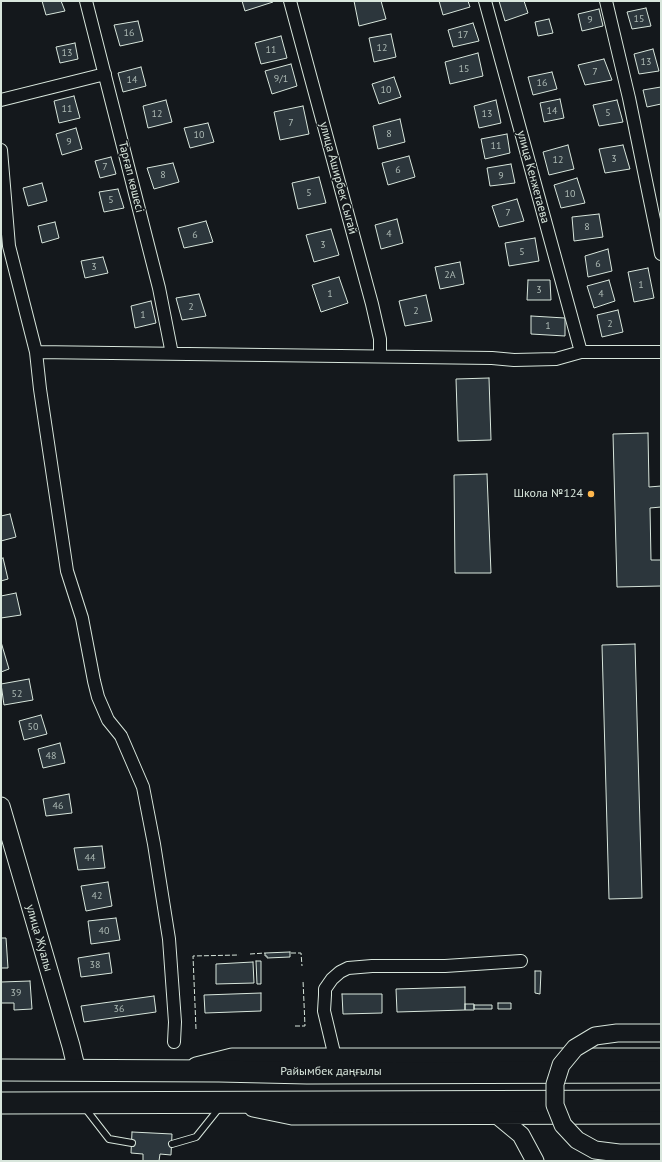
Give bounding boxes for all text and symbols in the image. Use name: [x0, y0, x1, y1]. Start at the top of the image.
house number: 15: [634, 13, 644, 25]
house number: 9: [587, 14, 593, 26]
house number: 16: [124, 27, 134, 39]
house number: 17: [458, 29, 468, 41]
house number: 12: [377, 42, 387, 54]
house number: 11: [266, 44, 276, 56]
house number: 13: [62, 47, 72, 59]
house number: 13: [641, 56, 651, 68]
house number: 15: [459, 63, 469, 75]
house number: 7: [592, 66, 598, 78]
house number: 9/1: [274, 73, 288, 85]
house number: 14: [127, 74, 137, 86]
house number: 16: [537, 77, 547, 89]
house number: 10: [381, 84, 391, 96]
house number: 11: [62, 103, 72, 115]
house number: 14: [547, 105, 557, 117]
house number: 5: [605, 107, 611, 119]
house number: 12: [152, 108, 162, 120]
house number: 13: [482, 108, 492, 120]
house number: 7: [288, 117, 294, 129]
street label: улица Аширбек Сыгай: [316, 120, 360, 236]
house number: 8: [386, 128, 392, 140]
house number: 10: [194, 129, 204, 141]
street label: улица Кенжетаева: [514, 129, 552, 225]
house number: 9: [66, 136, 72, 148]
street label: Тарғап көшесі: [115, 140, 147, 214]
house number: 11: [491, 140, 501, 152]
house number: 3: [611, 153, 617, 165]
house number: 12: [553, 154, 563, 166]
house number: 7: [102, 161, 108, 173]
house number: 6: [395, 164, 401, 176]
house number: 8: [160, 169, 166, 181]
house number: 9: [498, 170, 504, 182]
house number: 5: [306, 187, 312, 199]
house number: 10: [565, 188, 575, 200]
house number: 5: [108, 194, 114, 206]
house number: 7: [505, 207, 511, 219]
house number: 8: [584, 221, 590, 233]
house number: 4: [386, 228, 392, 240]
house number: 6: [192, 229, 198, 241]
house number: 3: [320, 239, 326, 251]
house number: 5: [519, 246, 525, 258]
house number: 6: [595, 258, 601, 270]
house number: 3: [91, 261, 97, 273]
house number: 2А: [444, 269, 456, 281]
house number: 1: [638, 279, 644, 291]
house number: 3: [536, 284, 542, 296]
house number: 1: [327, 288, 333, 300]
house number: 4: [598, 288, 604, 300]
house number: 2: [188, 301, 194, 313]
house number: 2: [413, 305, 419, 317]
house number: 1: [140, 309, 146, 321]
house number: 2: [607, 318, 613, 330]
house number: 1: [545, 320, 551, 332]
place label: Школа №124: [513, 487, 583, 501]
marker: Школа №124: [586, 489, 596, 499]
house number: 52: [12, 688, 22, 700]
house number: 50: [28, 721, 38, 733]
house number: 48: [46, 750, 56, 762]
house number: 46: [53, 800, 63, 812]
house number: 44: [85, 852, 95, 864]
house number: 42: [92, 890, 102, 902]
street label: улица Жуалы: [23, 903, 55, 973]
house number: 40: [99, 925, 109, 937]
house number: 38: [90, 959, 100, 971]
house number: 39: [11, 987, 21, 999]
house number: 36: [114, 1003, 124, 1015]
street label: Райымбек даңғылы: [280, 1065, 382, 1079]

